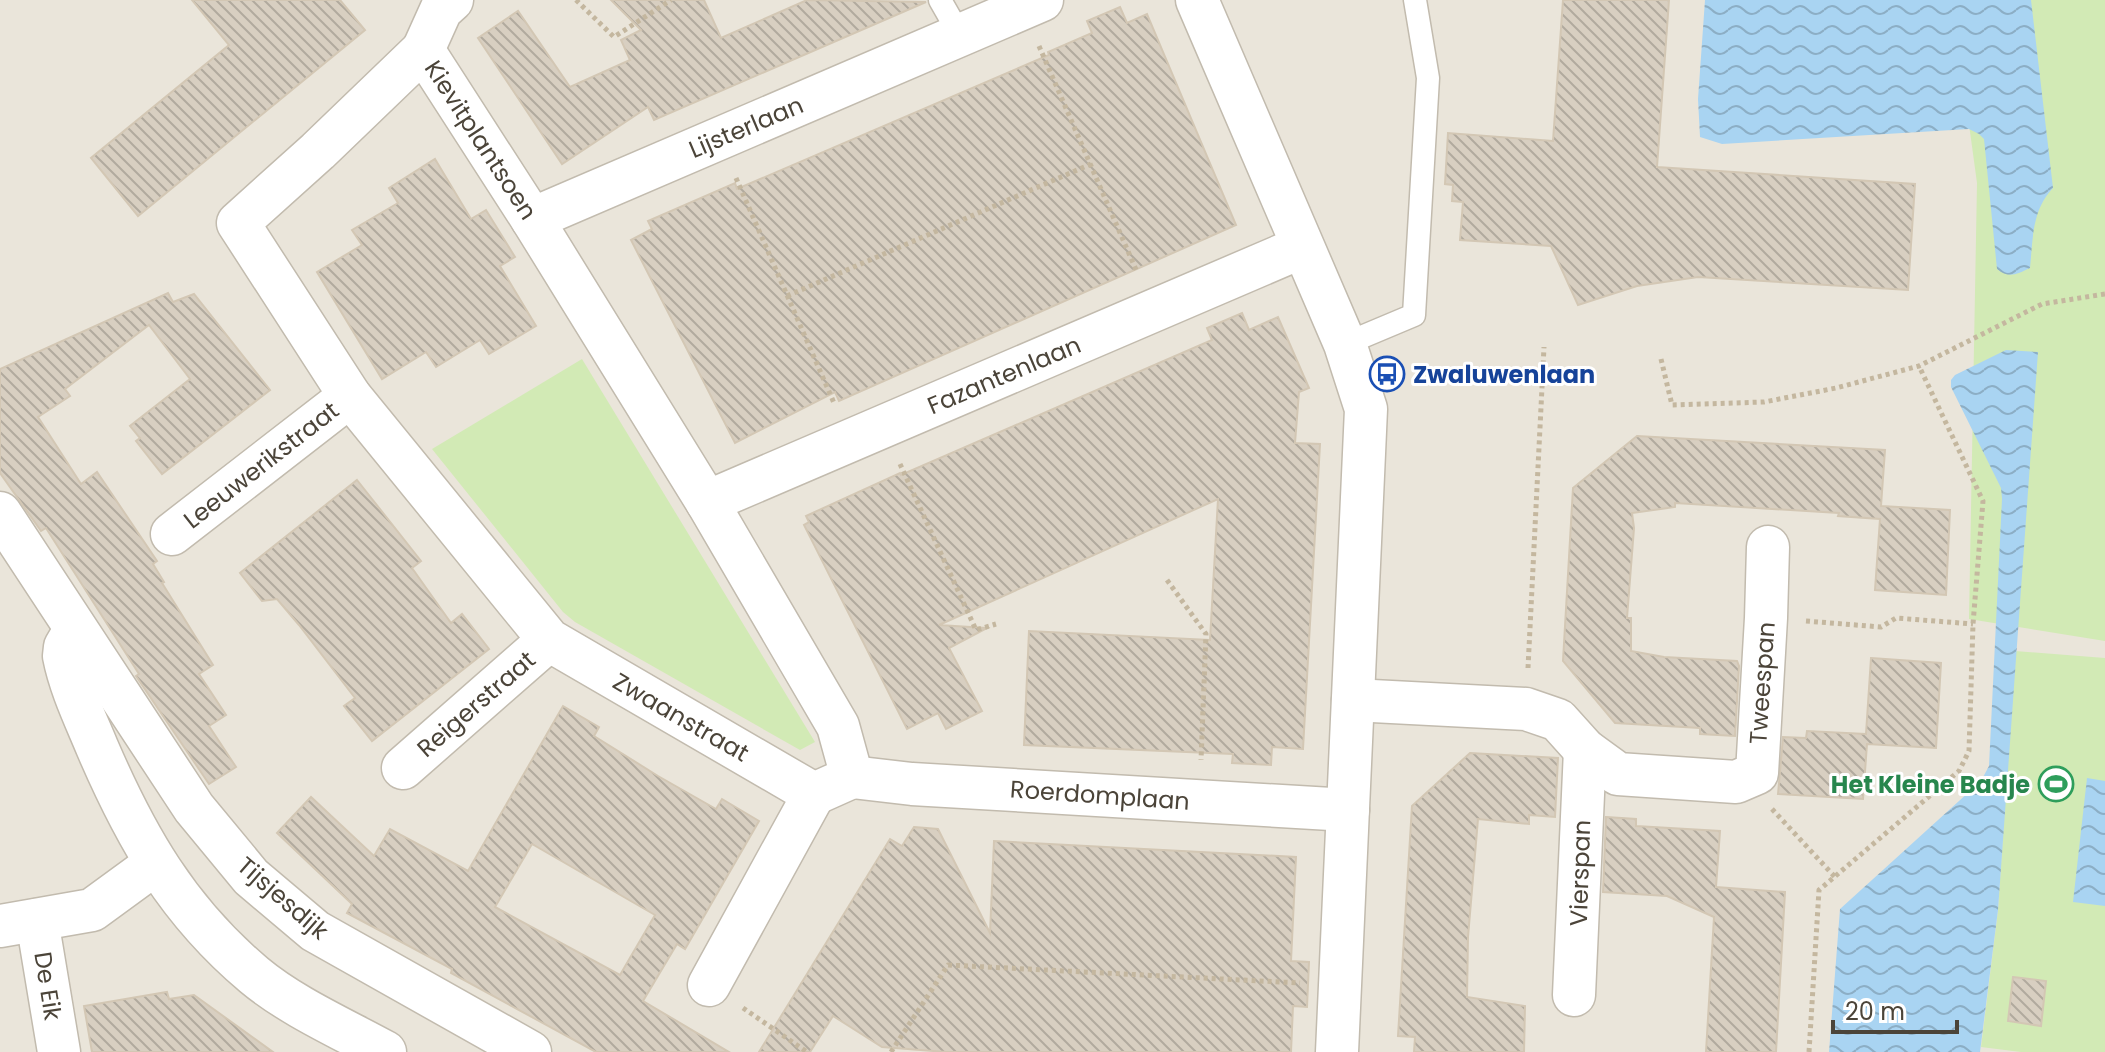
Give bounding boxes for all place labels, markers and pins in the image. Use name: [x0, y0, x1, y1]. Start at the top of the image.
bus stop icon: Zwaluwenlaan: [1368, 355, 1406, 393]
place label: Zwaluwenlaan: [1413, 358, 1595, 391]
sports icon: Het Kleine Badje: [2037, 765, 2075, 803]
place label: Het Kleine Badje: [1831, 768, 2030, 801]

